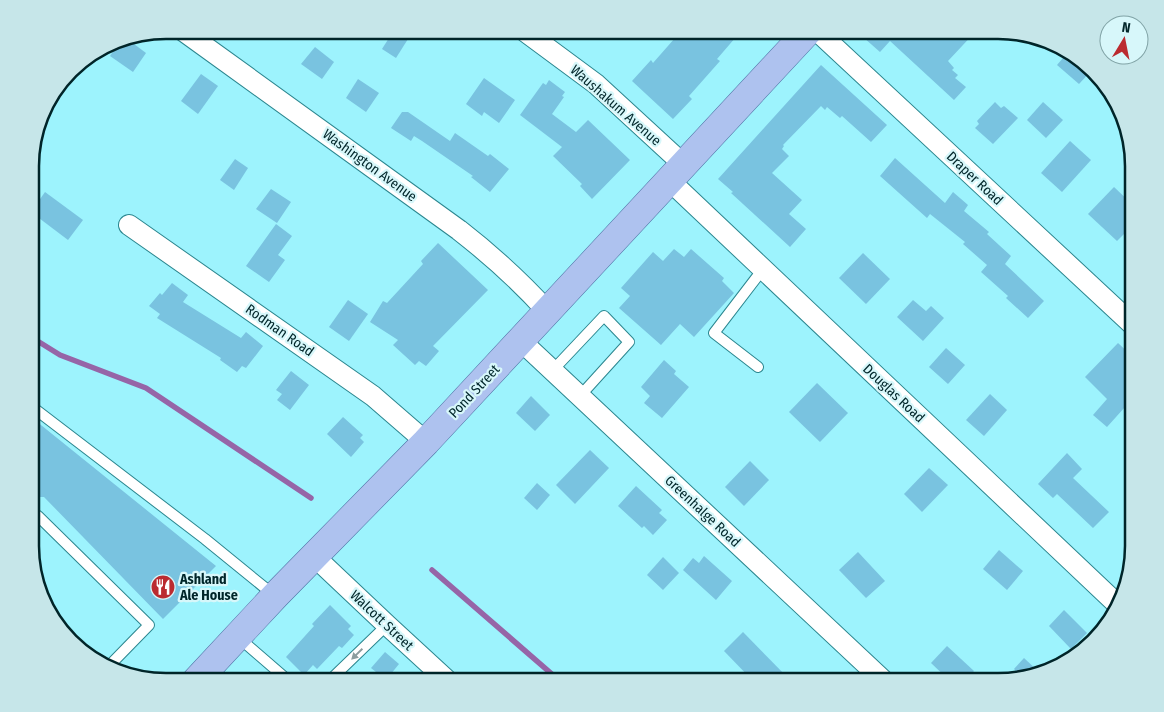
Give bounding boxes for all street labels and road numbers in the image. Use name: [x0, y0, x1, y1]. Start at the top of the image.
street label: Waushakum Avenue: [567, 61, 664, 149]
street label: Washington Avenue: [319, 126, 420, 205]
street label: Draper Road: [943, 148, 1006, 209]
street label: Rodman Road: [242, 301, 317, 360]
street label: Pond Street: [445, 361, 504, 422]
street label: Douglas Road: [859, 361, 928, 426]
street label: Greenhalge Road: [661, 472, 744, 551]
street label: Walcott Street: [346, 587, 417, 654]

